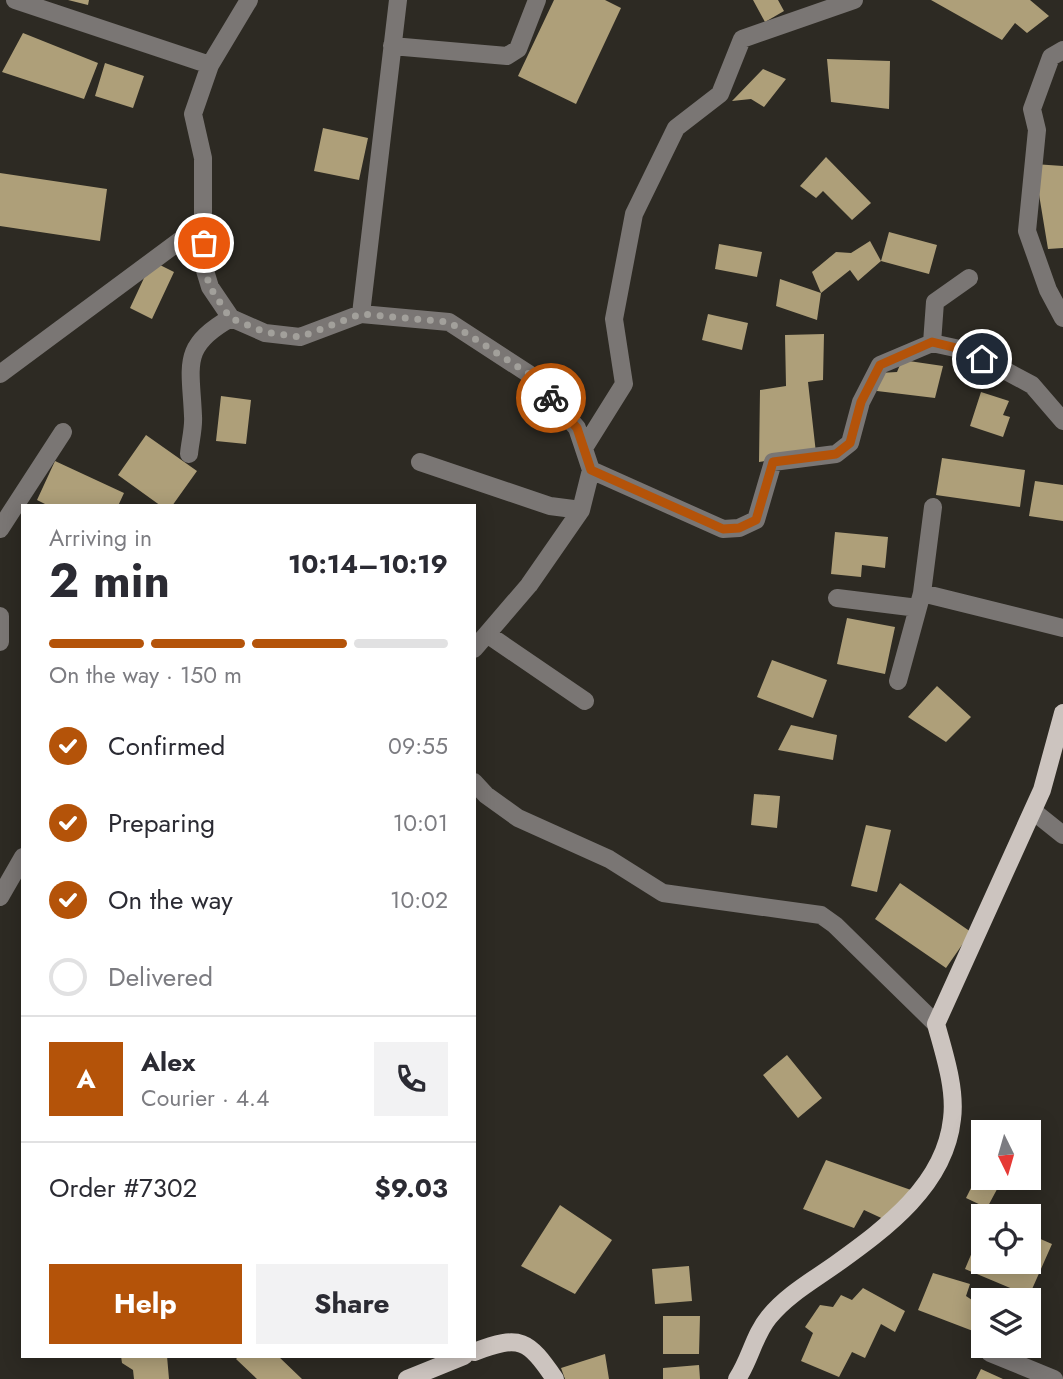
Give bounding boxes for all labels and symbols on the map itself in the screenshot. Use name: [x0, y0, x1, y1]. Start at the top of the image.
pin: [174, 213, 234, 273]
pin: [952, 329, 1012, 389]
courier: [516, 363, 586, 433]
north arrow: [971, 1120, 1041, 1190]

